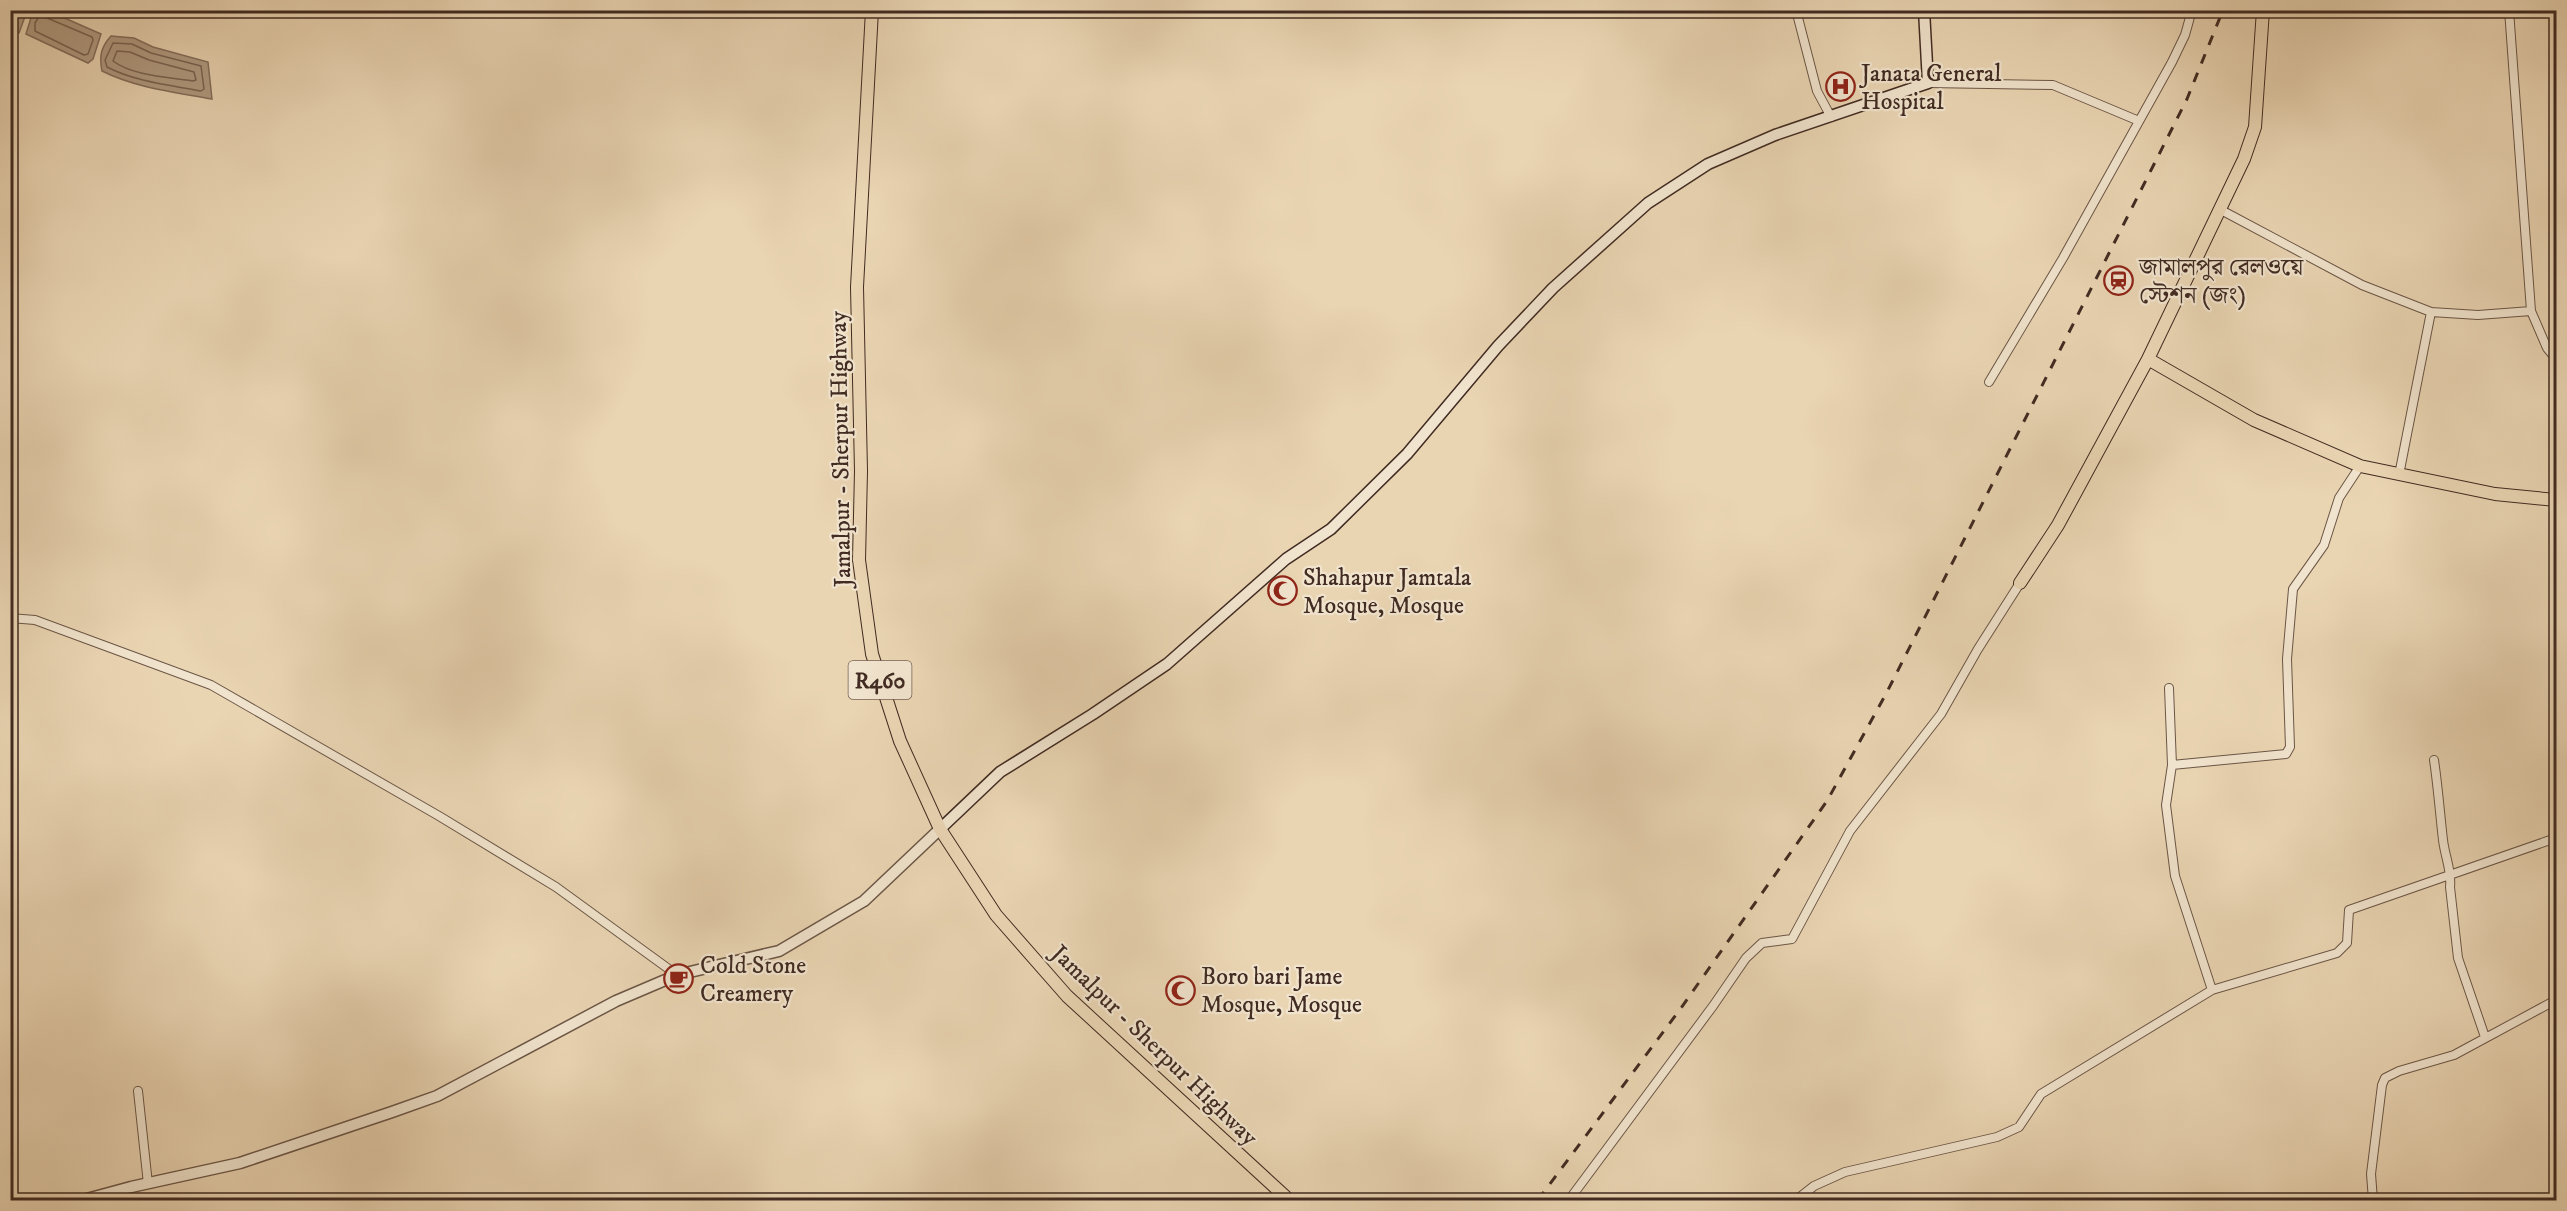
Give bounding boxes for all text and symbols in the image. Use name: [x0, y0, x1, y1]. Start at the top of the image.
place label: Janata General Hospital: [1859, 59, 2002, 117]
hospital icon: Janata General Hospital: [1824, 71, 1856, 103]
place label: জামালপুর রেলওয়ে স্টেশন (জং): [2138, 253, 2304, 311]
station icon: জামালপুর রেলওয়ে স্টেশন (জং): [2102, 265, 2134, 297]
street label: Jamalpur - Sherpur Highway: [824, 310, 858, 589]
place label: Shahapur Jamtala Mosque, Mosque: [1303, 563, 1472, 621]
mosque icon: Shahapur Jamtala Mosque, Mosque: [1266, 575, 1298, 607]
road number: R460: [848, 661, 912, 699]
street label: Jamalpur - Sherpur Highway: [1043, 938, 1265, 1153]
place label: Cold Stone Creamery: [700, 951, 806, 1009]
place label: Boro bari Jame Mosque, Mosque: [1201, 962, 1362, 1020]
cafe icon: Cold Stone Creamery: [663, 963, 695, 995]
mosque icon: Boro bari Jame Mosque, Mosque: [1164, 974, 1196, 1006]

